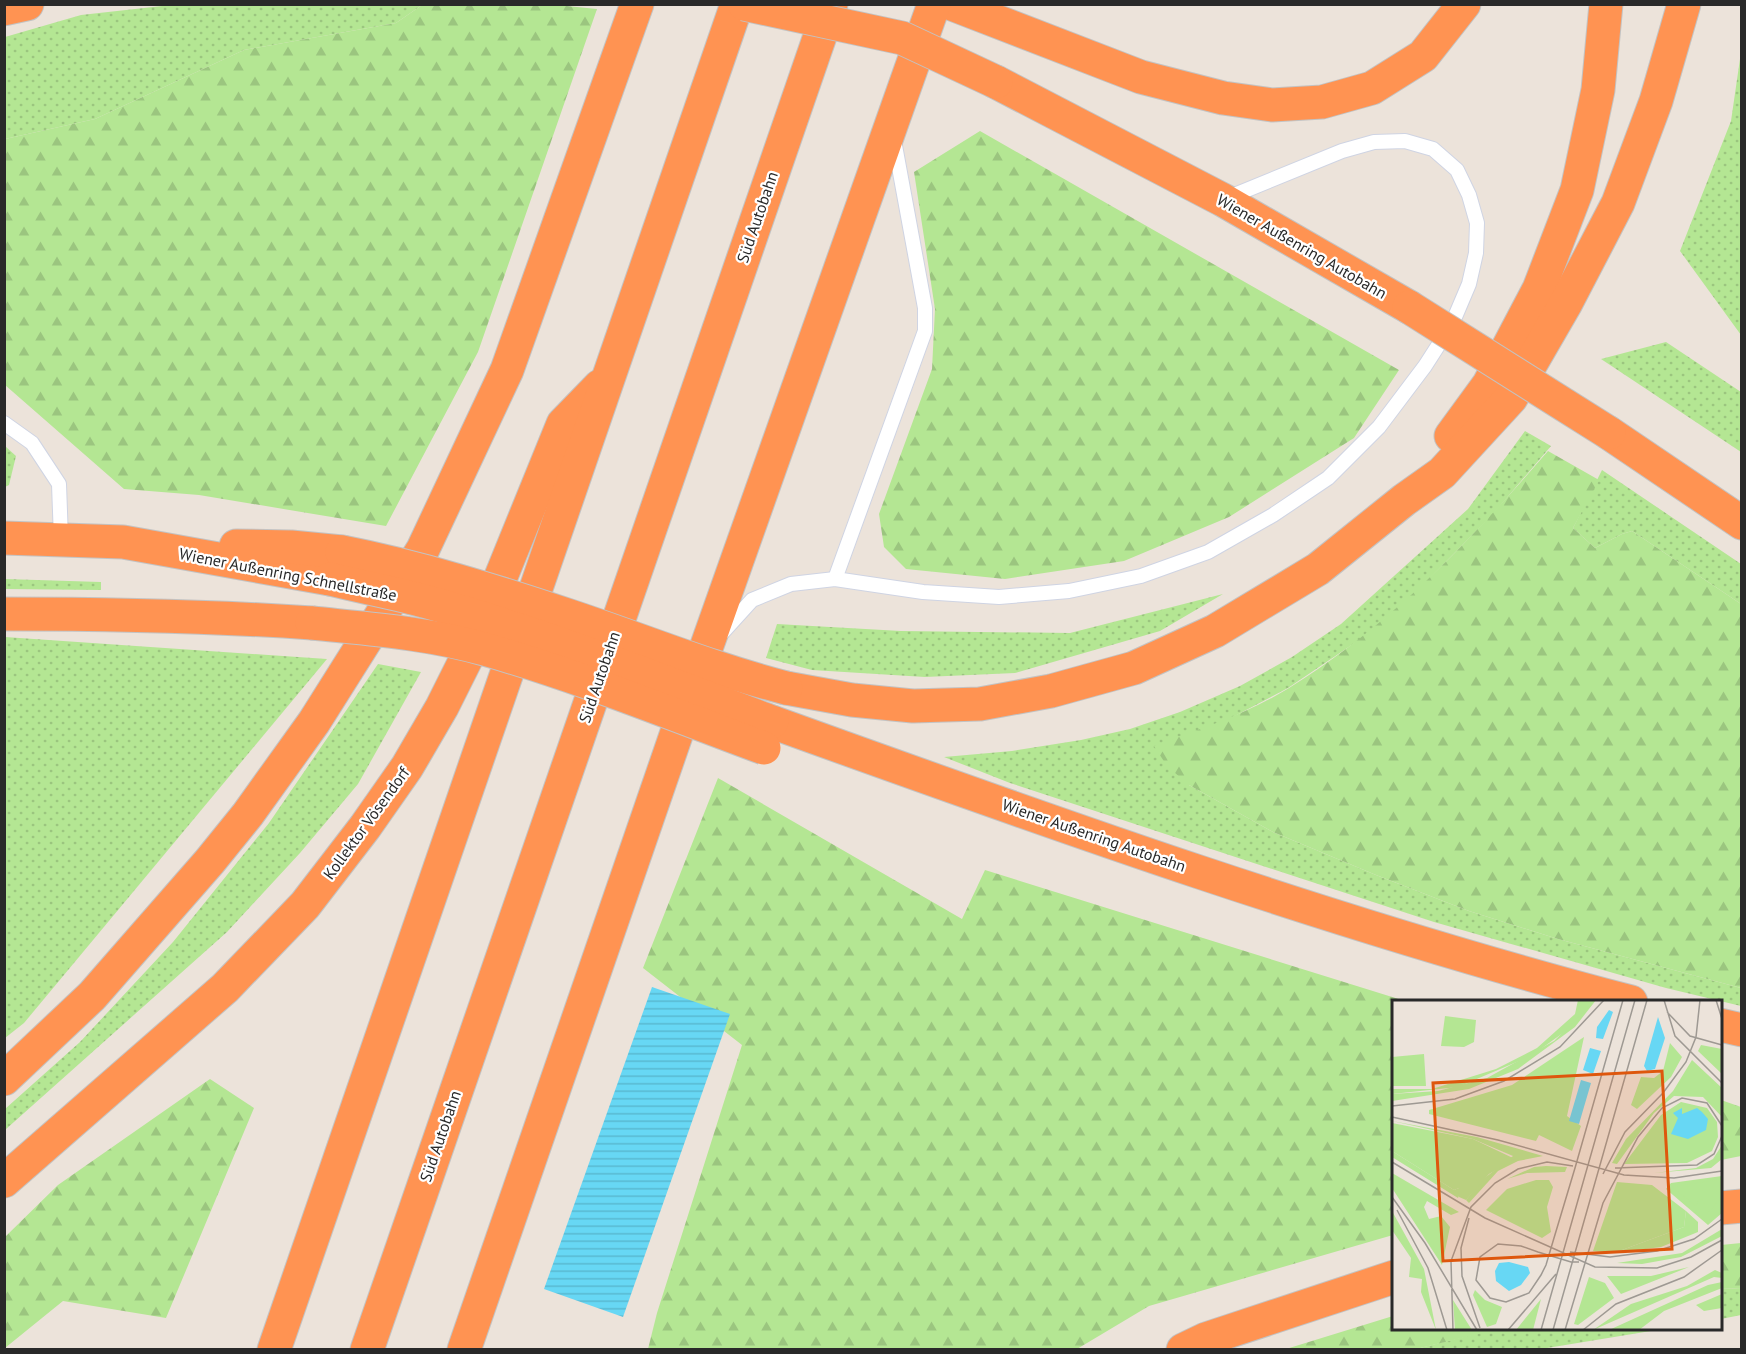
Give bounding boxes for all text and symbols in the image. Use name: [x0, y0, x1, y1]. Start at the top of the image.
street label: Süd Autobahn: [732, 169, 782, 265]
street label: Wiener Außenring Autobahn: [1214, 189, 1390, 303]
street label: Wiener Außenring Schnellstraße: [177, 543, 399, 605]
street label: Süd Autobahn: [574, 629, 624, 725]
street label: Kollektor Vösendorf: [319, 762, 414, 883]
street label: Wiener Außenring Autobahn: [1000, 794, 1188, 876]
inset map: [1392, 1000, 1722, 1330]
street label: Süd Autobahn: [415, 1088, 465, 1184]

